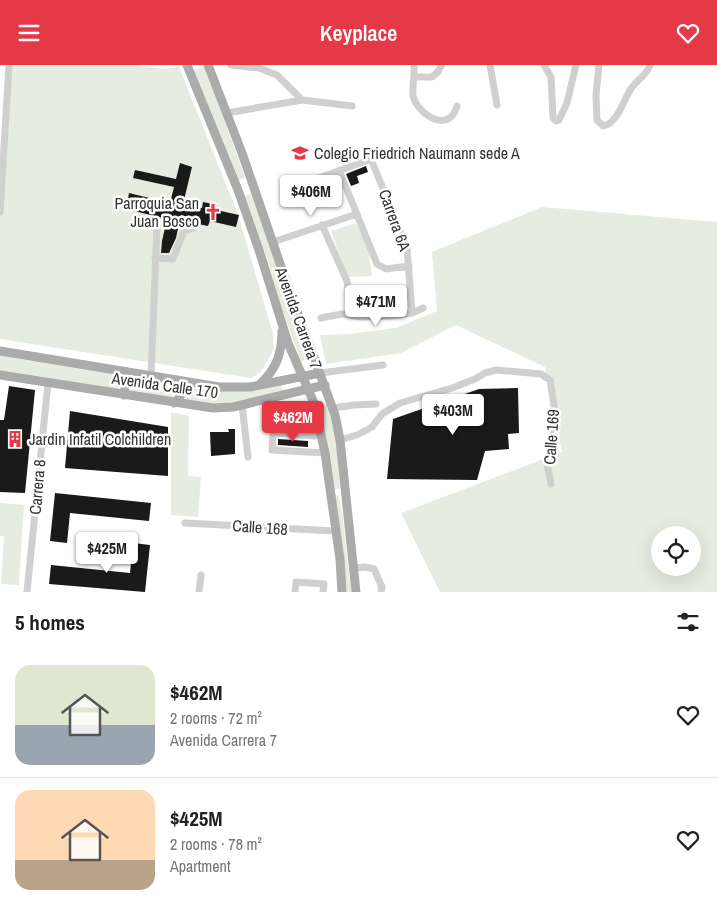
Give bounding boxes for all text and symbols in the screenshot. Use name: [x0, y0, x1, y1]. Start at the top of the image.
text: Keyplace: [320, 18, 397, 48]
icon: menu: [15, 19, 43, 47]
icon: heart: [674, 19, 702, 47]
place label: Colegio Friedrich Naumann sede A: [314, 142, 520, 164]
school or university icon: Colegio Friedrich Naumann sede A: [290, 143, 310, 163]
pin: $406M: [276, 175, 346, 217]
text: $406M: [291, 180, 331, 202]
street label: Carrera 6A: [374, 186, 416, 254]
place label: Parroquia San Juan Bosco: [114, 192, 199, 232]
church icon: Parroquia San Juan Bosco: [203, 202, 223, 222]
street label: Avenida Carrera 7: [270, 263, 328, 372]
pin: $471M: [341, 285, 411, 327]
text: $471M: [356, 290, 396, 312]
street label: Avenida Calle 170: [109, 367, 220, 403]
pin: $403M: [418, 393, 488, 436]
text: $403M: [433, 399, 473, 421]
pin: $462M: [258, 401, 328, 443]
text: $462M: [273, 406, 313, 428]
street label: Calle 169: [538, 409, 564, 465]
place label: Jardin Infatil Colchildren: [29, 428, 171, 450]
building icon: Jardin Infatil Colchildren: [5, 429, 25, 449]
street label: Carrera 8: [24, 458, 50, 516]
street label: Calle 168: [232, 514, 288, 540]
map controls: [651, 526, 701, 576]
button: locate: [651, 526, 701, 576]
pin: $425M: [72, 531, 142, 574]
text: $425M: [87, 537, 127, 559]
text: 5 homes: [15, 608, 85, 637]
icon: filters: [674, 608, 702, 636]
text: $462M: [170, 678, 223, 707]
icon: home: [55, 685, 115, 745]
icon: heart: [674, 701, 702, 729]
text: 2 rooms · 72 m²: [170, 707, 262, 729]
text: Avenida Carrera 7: [170, 729, 277, 751]
text: $425M: [170, 804, 223, 833]
icon: home: [55, 810, 115, 870]
icon: heart: [674, 826, 702, 854]
text: 2 rooms · 78 m²: [170, 833, 262, 855]
text: Apartment: [170, 855, 231, 877]

